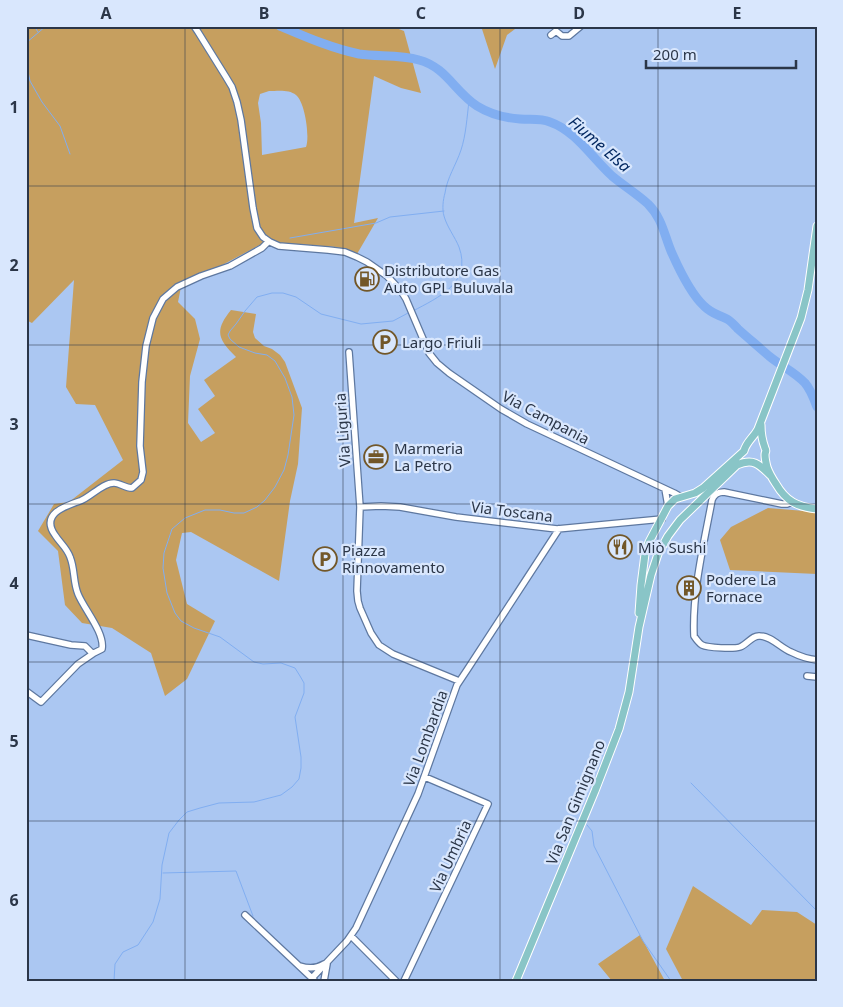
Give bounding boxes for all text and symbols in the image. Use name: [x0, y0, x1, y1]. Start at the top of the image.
text: A: [100, 2, 112, 24]
text: B: [259, 2, 269, 24]
text: C: [416, 2, 426, 24]
text: D: [573, 2, 585, 24]
text: E: [733, 2, 742, 24]
scale bar: [646, 38, 796, 70]
text: 200 m: [653, 44, 697, 64]
text: 1: [9, 96, 19, 118]
water label: Fiume Elsa: [564, 111, 636, 177]
text: 2: [9, 254, 19, 276]
place label: Distributore Gas Auto GPL Buluvala: [384, 260, 513, 297]
fuel station icon: Distributore Gas Auto GPL Buluvala: [354, 266, 380, 292]
parking icon: Largo Friuli: [372, 329, 398, 355]
place label: Largo Friuli: [402, 332, 481, 352]
street label: Via Campania: [499, 386, 593, 448]
street label: Via Liguria: [329, 392, 355, 468]
text: 3: [9, 413, 19, 435]
place label: Marmeria La Petro: [394, 438, 463, 475]
office icon: Marmeria La Petro: [363, 444, 389, 470]
street label: Via Toscana: [470, 496, 554, 526]
restaurant icon: Miò Sushi: [607, 534, 633, 560]
place label: Miò Sushi: [638, 537, 706, 557]
place label: Piazza Rinnovamento: [342, 540, 445, 577]
parking icon: Piazza Rinnovamento: [312, 546, 338, 572]
place label: Podere La Fornace: [706, 569, 776, 606]
text: 4: [9, 572, 19, 594]
building icon: Podere La Fornace: [676, 575, 702, 601]
street label: Via Lombardia: [398, 687, 452, 789]
text: 5: [9, 730, 19, 752]
street label: Via San Gimignano: [541, 737, 609, 867]
street label: Via Umbria: [424, 816, 476, 896]
text: 6: [9, 889, 19, 911]

